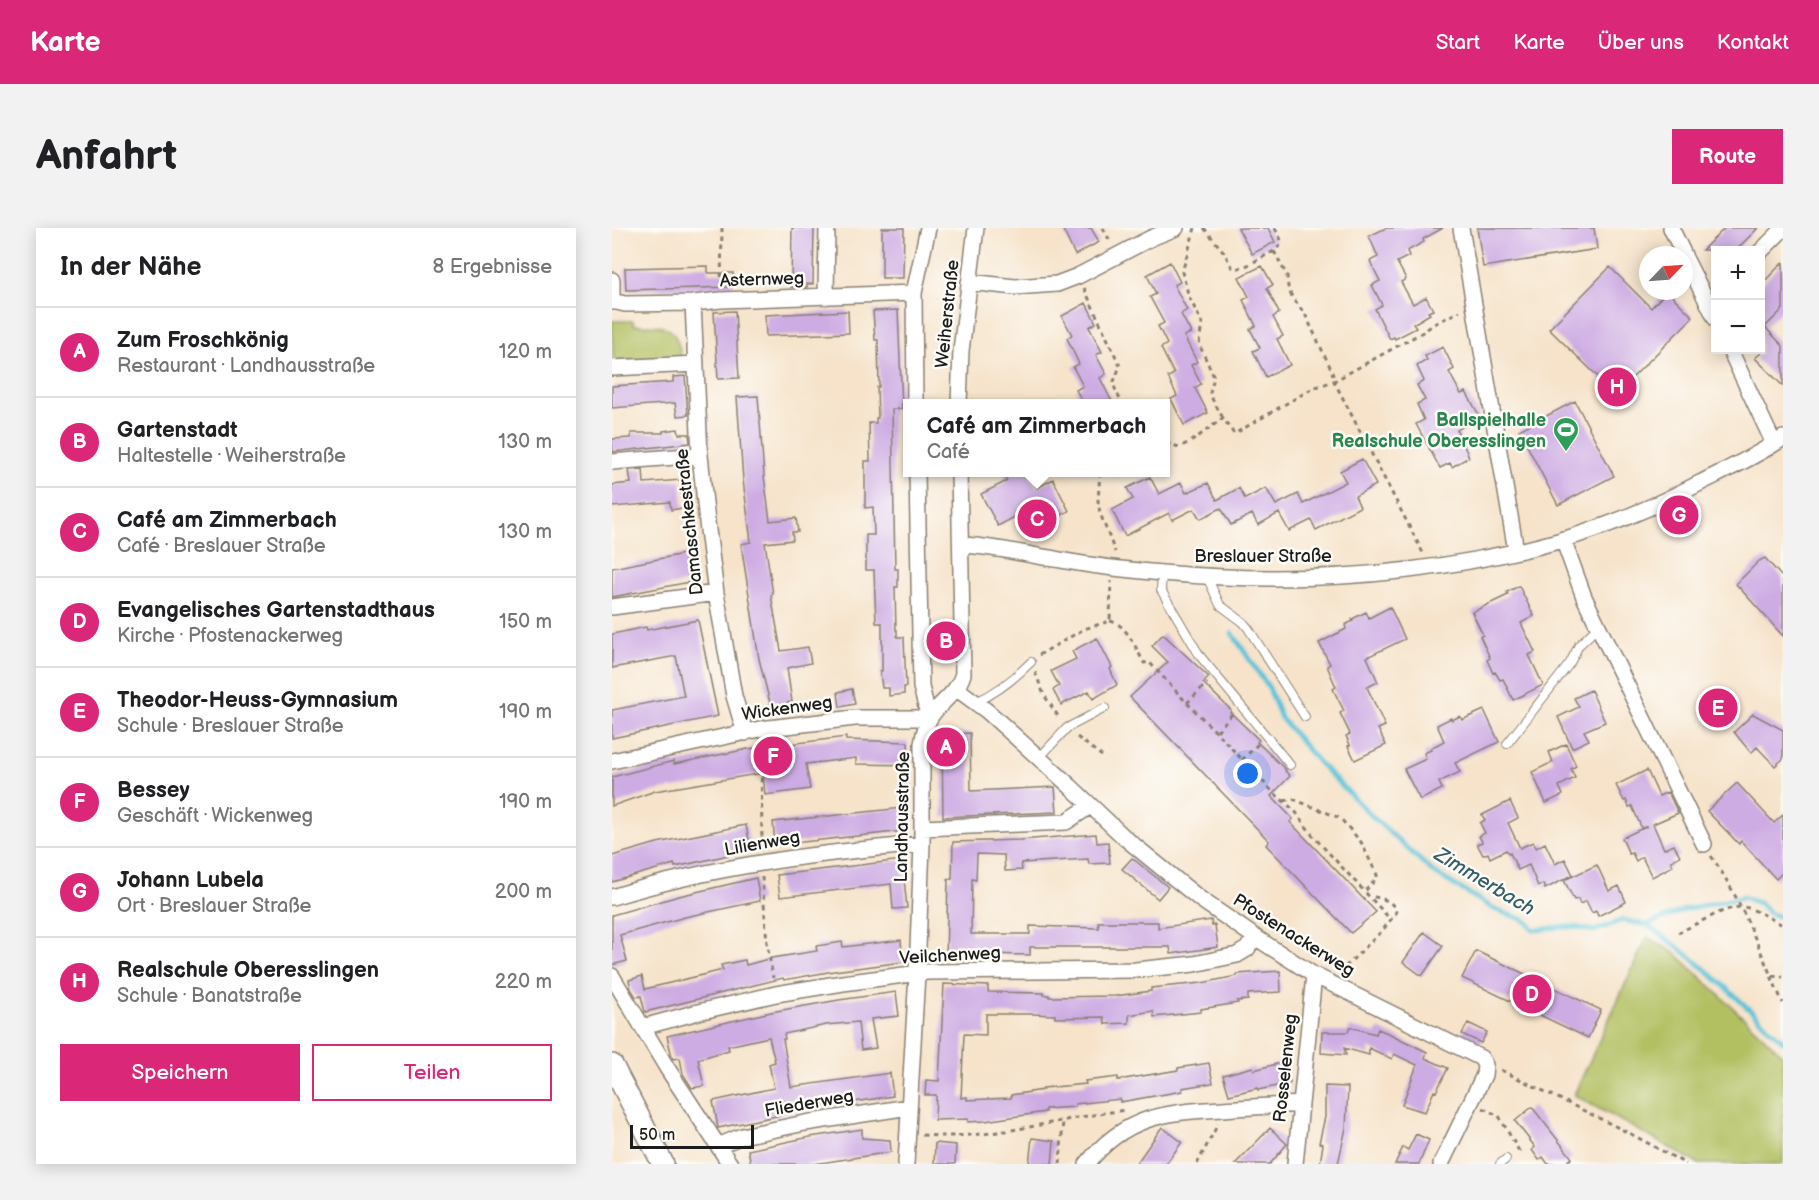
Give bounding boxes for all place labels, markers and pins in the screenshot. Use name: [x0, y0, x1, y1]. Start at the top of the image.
pin: H: [1598, 364, 1636, 410]
place label: Ballspielhalle Realschule Oberesslingen: [1332, 410, 1546, 452]
sports icon: Ballspielhalle Realschule Oberesslingen: [1551, 415, 1581, 453]
pin: G: [1660, 492, 1698, 538]
pin: C: [1018, 496, 1056, 542]
pin: B: [926, 618, 966, 664]
pin: E: [1698, 686, 1738, 730]
pin: A: [926, 724, 966, 770]
pin: F: [754, 734, 792, 778]
pin: D: [1512, 972, 1552, 1017]

